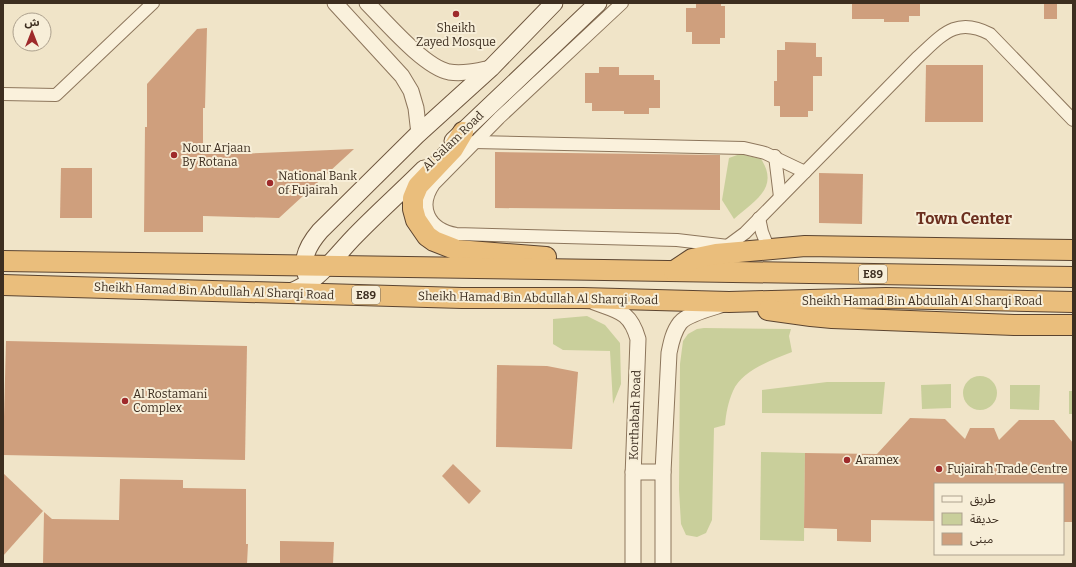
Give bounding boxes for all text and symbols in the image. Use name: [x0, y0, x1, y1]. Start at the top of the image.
marker: Sheikh Zayed Mosque: [451, 9, 461, 19]
north arrow: [12, 12, 52, 52]
text: ش: [24, 16, 40, 29]
place label: Sheikh Zayed Mosque: [416, 21, 496, 49]
street label: Al Salam Road: [419, 108, 487, 174]
place label: Nour Arjaan By Rotana: [182, 141, 251, 169]
marker: Nour Arjaan By Rotana: [169, 150, 179, 160]
place label: National Bank of Fujairah: [278, 169, 357, 197]
marker: National Bank of Fujairah: [265, 178, 275, 188]
district label: Town Center: [916, 209, 1012, 228]
road number: E89: [859, 265, 887, 283]
street label: Sheikh Hamad Bin Abdullah Al Sharqi Road: [94, 280, 334, 302]
road number: E89: [352, 286, 380, 304]
street label: Sheikh Hamad Bin Abdullah Al Sharqi Road: [418, 289, 658, 307]
street label: Sheikh Hamad Bin Abdullah Al Sharqi Road: [802, 294, 1042, 308]
street label: Korthabah Road: [626, 370, 644, 460]
place label: Al Rostamani Complex: [133, 387, 208, 415]
marker: Al Rostamani Complex: [120, 396, 130, 406]
place label: Aramex: [855, 453, 899, 467]
marker: Aramex: [842, 455, 852, 465]
place label: Fujairah Trade Centre: [947, 462, 1068, 476]
marker: Fujairah Trade Centre: [934, 464, 944, 474]
legend: [934, 483, 1064, 555]
text: طريق: [970, 492, 996, 507]
text: حديقة: [970, 512, 999, 526]
text: مبنى: [970, 532, 993, 546]

